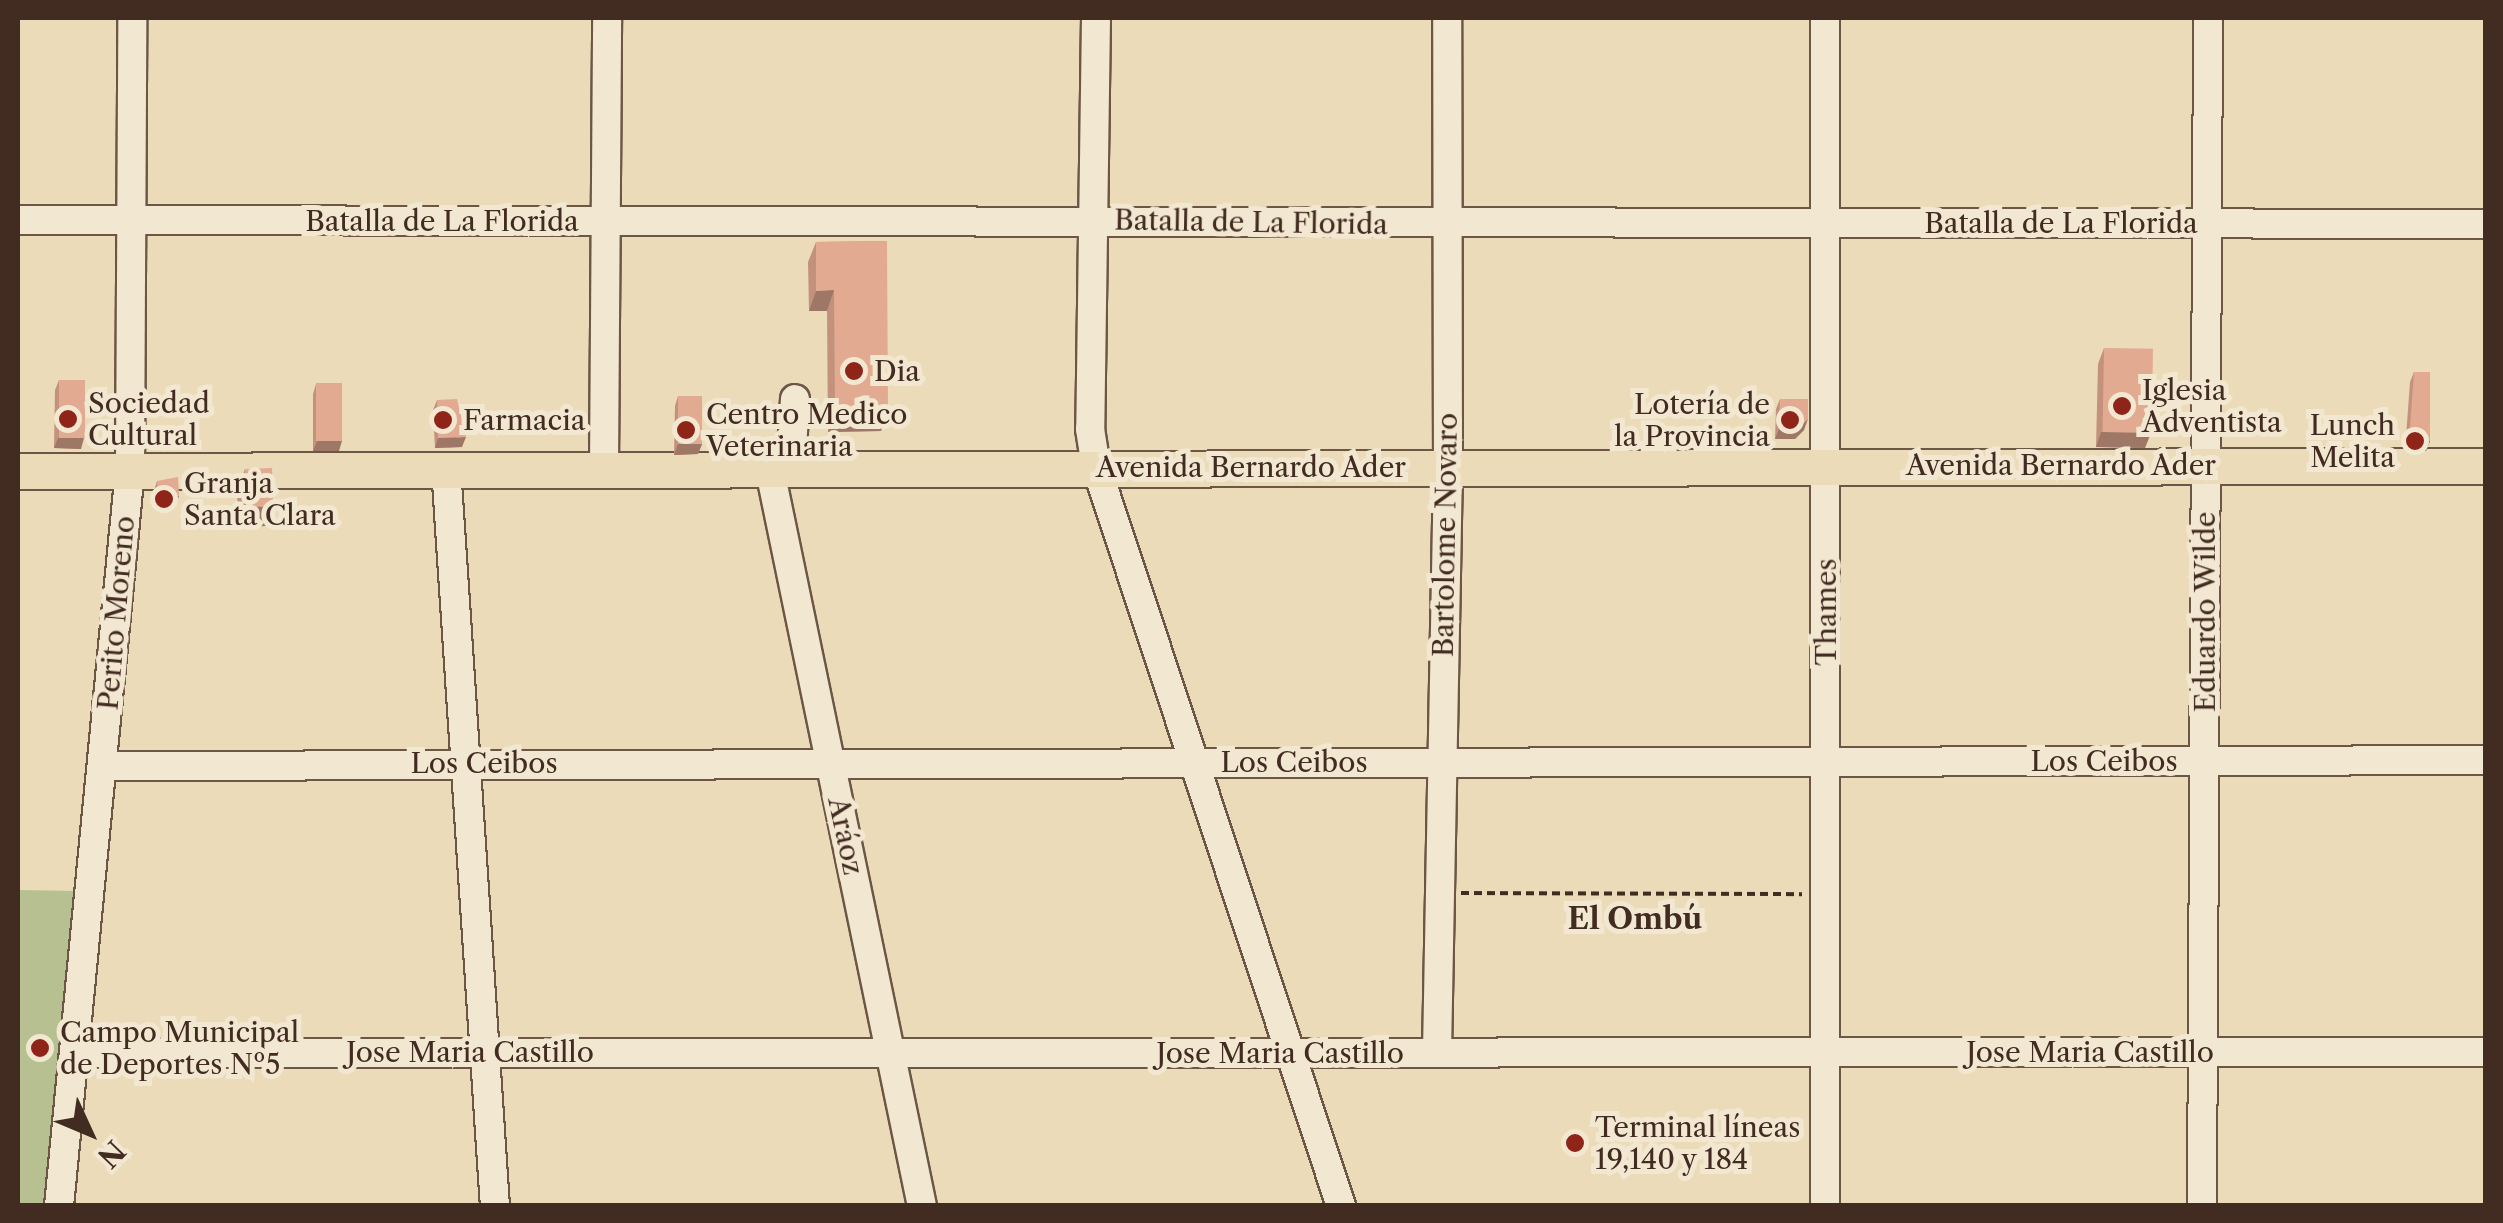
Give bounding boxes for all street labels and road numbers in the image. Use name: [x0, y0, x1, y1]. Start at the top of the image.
street label: Batalla de La Florida: [1114, 203, 1388, 241]
street label: Batalla de La Florida: [305, 204, 579, 238]
street label: Batalla de La Florida: [1924, 206, 2198, 240]
street label: Bartolome Novaro: [1426, 413, 1464, 657]
street label: Avenida Bernardo Ader: [1905, 448, 2217, 482]
street label: Avenida Bernardo Ader: [1095, 450, 1407, 484]
street label: Eduardo Wilde: [2188, 511, 2222, 713]
street label: Perito Moreno: [91, 514, 141, 712]
street label: Thames: [1809, 558, 1843, 666]
street label: Los Ceibos: [2030, 744, 2178, 778]
street label: Los Ceibos: [1220, 745, 1368, 779]
street label: Los Ceibos: [410, 746, 558, 780]
street label: Aráoz: [821, 794, 871, 878]
street label: Jose Maria Castillo: [346, 1035, 594, 1069]
street label: Jose Maria Castillo: [1966, 1035, 2214, 1069]
street label: Jose Maria Castillo: [1156, 1036, 1404, 1070]

